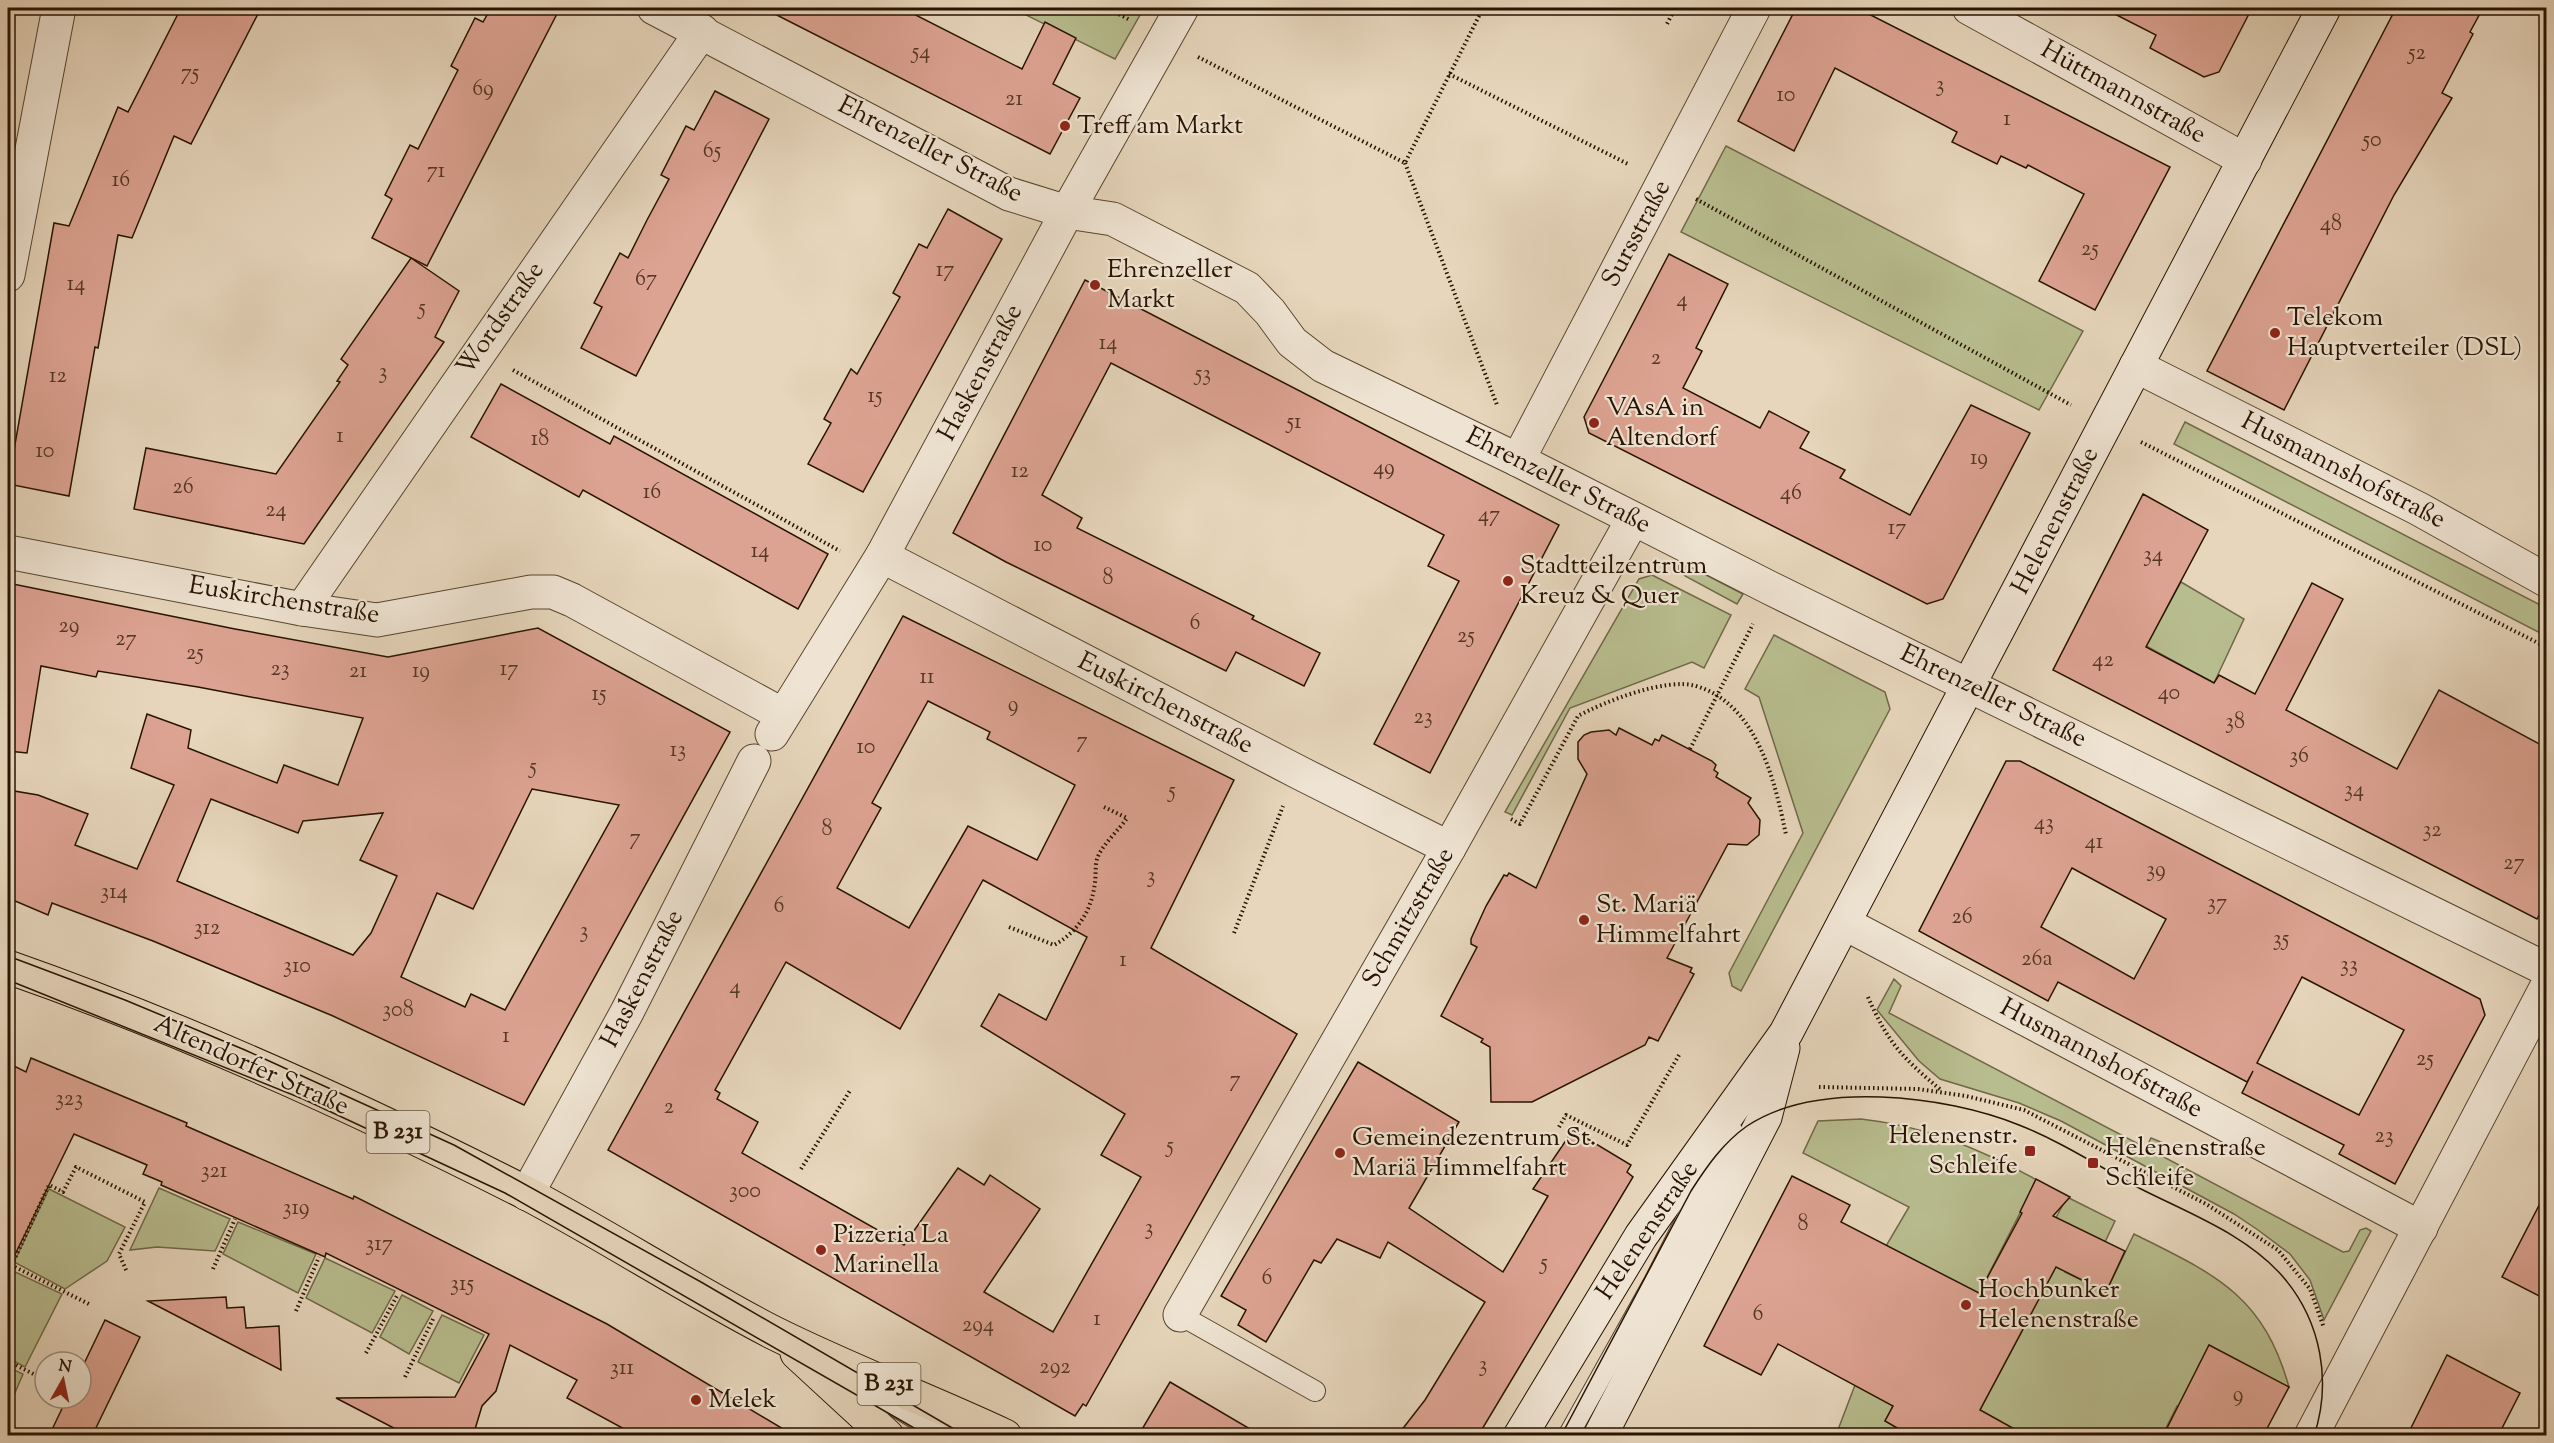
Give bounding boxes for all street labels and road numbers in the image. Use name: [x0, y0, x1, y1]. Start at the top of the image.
street label: Hüttmannstraße: [2033, 32, 2213, 154]
street label: Ehrenzeller Straße: [831, 87, 1029, 213]
street label: Sursstraße: [1593, 174, 1681, 294]
street label: Wordstraße: [448, 254, 554, 384]
street label: Haskenstraße: [929, 298, 1033, 448]
street label: Husmannshofstraße: [2234, 403, 2452, 539]
street label: Ehrenzeller Straße: [1459, 418, 1657, 544]
street label: Helenenstraße: [2003, 441, 2109, 601]
street label: Euskirchenstraße: [186, 568, 382, 634]
street label: Ehrenzeller Straße: [1894, 636, 2092, 758]
street label: Euskirchenstraße: [1071, 644, 1259, 764]
street label: Schmitzstraße: [1354, 841, 1464, 995]
street label: Haskenstraße: [592, 904, 694, 1054]
street label: Husmannshofstraße: [1993, 990, 2209, 1128]
street label: Altendorfer Straße: [147, 1006, 355, 1126]
road number: B 231: [366, 1111, 430, 1153]
street label: Helenenstraße: [1588, 1154, 1708, 1308]
road number: B 231: [858, 1363, 920, 1405]

